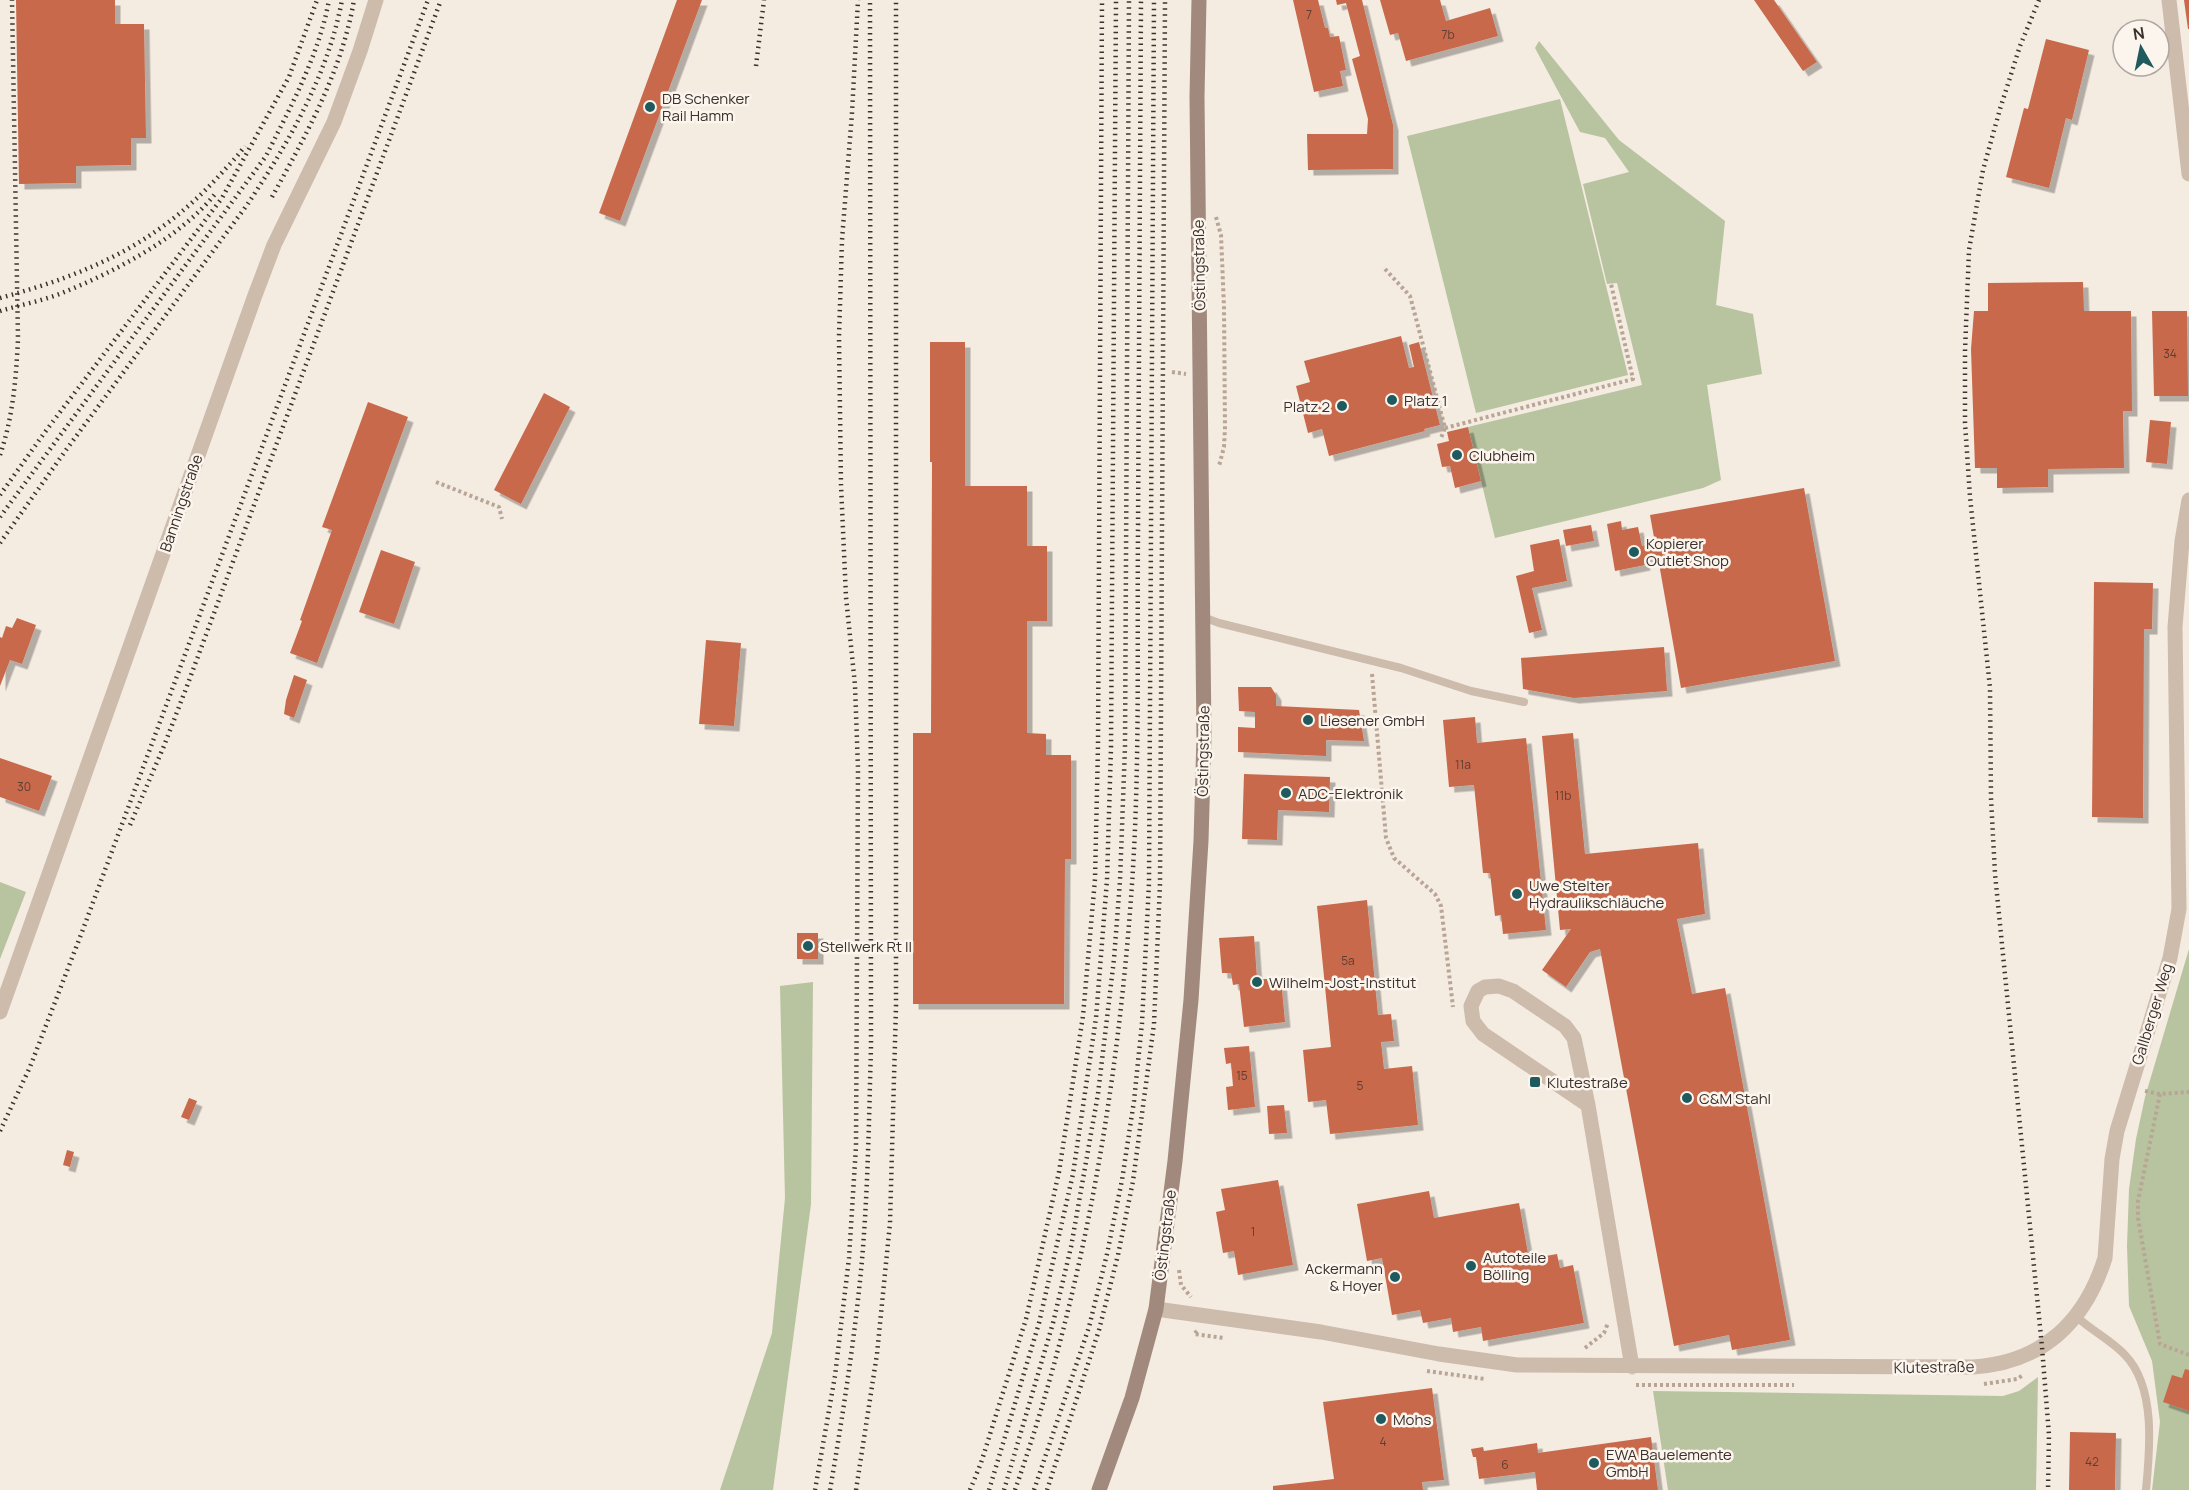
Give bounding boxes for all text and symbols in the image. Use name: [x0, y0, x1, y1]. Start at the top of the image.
house number: 7: [1306, 6, 1312, 23]
north arrow: [2111, 18, 2171, 78]
text: N: [2131, 21, 2146, 45]
house number: 7b: [1441, 26, 1455, 43]
place label: DB Schenker Rail Hamm: [662, 88, 750, 126]
marker: DB Schenker Rail Hamm: [643, 100, 657, 114]
street label: Östingstraße: [1188, 219, 1210, 311]
house number: 34: [2163, 345, 2177, 362]
place label: Platz 1: [1404, 390, 1448, 411]
marker: Platz 1: [1385, 393, 1399, 407]
place label: Platz 2: [1284, 396, 1330, 417]
marker: Platz 2: [1335, 399, 1349, 413]
place label: Clubheim: [1469, 445, 1535, 466]
marker: Clubheim: [1450, 448, 1464, 462]
street label: Banningstraße: [155, 451, 208, 555]
place label: Kopierer Outlet Shop: [1646, 533, 1729, 571]
marker: Kopierer Outlet Shop: [1627, 545, 1641, 559]
street label: Östingstraße: [1192, 705, 1214, 797]
place label: Liesener GmbH: [1320, 710, 1425, 731]
marker: Liesener GmbH: [1301, 713, 1315, 727]
house number: 11a: [1455, 756, 1471, 773]
house number: 30: [17, 778, 31, 795]
place label: ADC-Elektronik: [1298, 783, 1403, 804]
marker: ADC-Elektronik: [1279, 786, 1293, 800]
house number: 11b: [1555, 787, 1571, 804]
place label: Uwe Stelter Hydraulikschläuche: [1529, 875, 1664, 913]
marker: Uwe Stelter Hydraulikschläuche: [1510, 887, 1524, 901]
place label: Stellwerk Rt II: [820, 936, 912, 957]
marker: Stellwerk Rt II: [801, 939, 815, 953]
house number: 5a: [1341, 952, 1355, 969]
street label: Gallberger Weg: [2127, 960, 2177, 1068]
place label: Wilhelm-Jost-Institut: [1269, 972, 1416, 993]
marker: Wilhelm-Jost-Institut: [1250, 975, 1264, 989]
house number: 15: [1236, 1067, 1248, 1084]
place label: Klutestraße: [1547, 1072, 1628, 1093]
marker: Klutestraße: [1528, 1075, 1542, 1089]
house number: 5: [1357, 1077, 1364, 1094]
place label: C&M Stahl: [1699, 1088, 1771, 1109]
marker: C&M Stahl: [1680, 1091, 1694, 1105]
street label: Östingstraße: [1149, 1188, 1181, 1281]
house number: 1: [1251, 1223, 1255, 1240]
place label: Autoteile Bölling: [1483, 1247, 1546, 1285]
place label: Ackermann & Hoyer: [1305, 1258, 1384, 1296]
marker: Autoteile Bölling: [1464, 1259, 1478, 1273]
marker: Ackermann & Hoyer: [1388, 1270, 1402, 1284]
street label: Klutestraße: [1893, 1356, 1975, 1378]
place label: Mohs: [1393, 1409, 1431, 1430]
marker: Mohs: [1374, 1412, 1388, 1426]
house number: 4: [1379, 1433, 1387, 1450]
place label: EWA Bauelemente GmbH: [1606, 1444, 1732, 1482]
house number: 42: [2085, 1453, 2099, 1470]
house number: 6: [1501, 1456, 1509, 1473]
marker: EWA Bauelemente GmbH: [1587, 1456, 1601, 1470]

